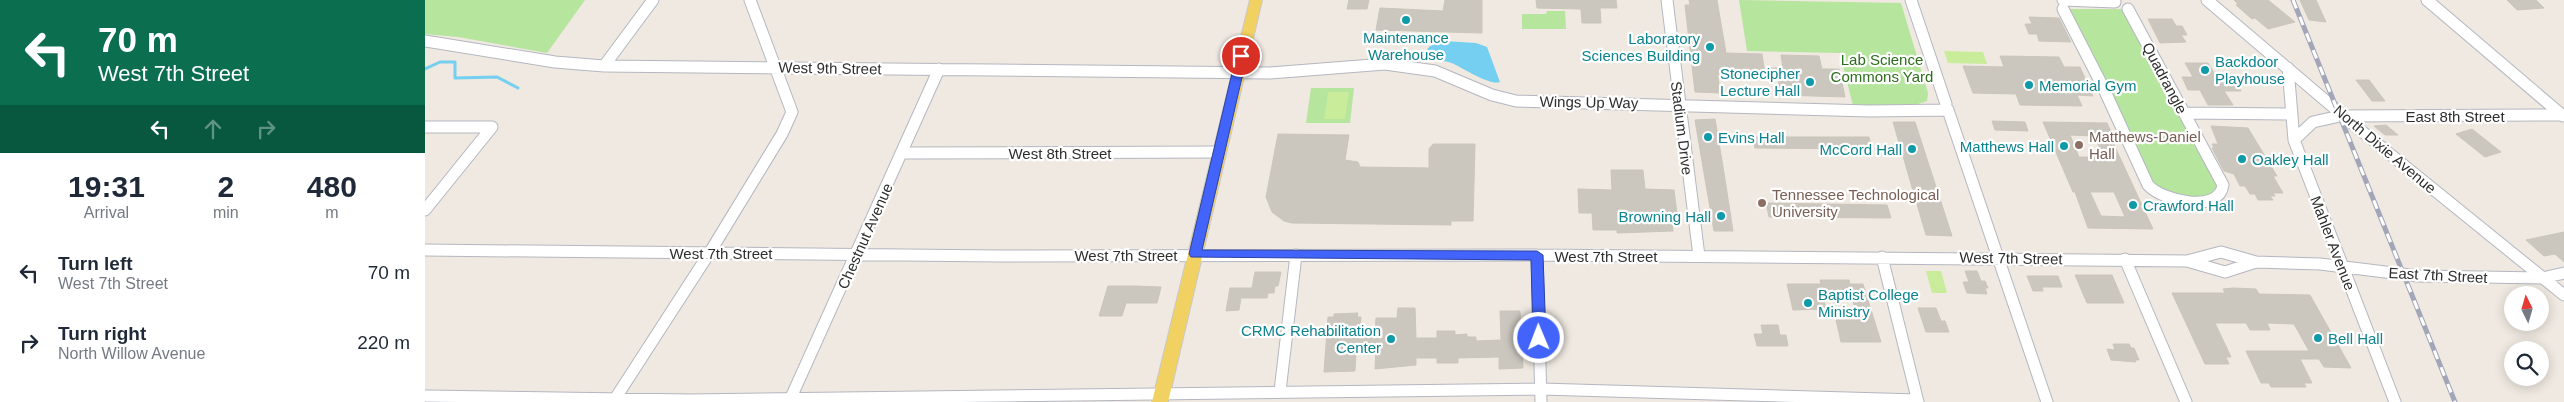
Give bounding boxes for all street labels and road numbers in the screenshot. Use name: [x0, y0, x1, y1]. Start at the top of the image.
street label: Quadrangle: [2139, 39, 2191, 117]
street label: West 9th Street: [778, 59, 883, 77]
street label: Stadium Drive: [1668, 80, 1696, 176]
street label: Wings Up Way: [1540, 93, 1639, 111]
street label: North Dixie Avenue: [2330, 101, 2440, 197]
street label: East 8th Street: [2405, 108, 2505, 125]
street label: West 8th Street: [1008, 145, 1112, 162]
street label: Chestnut Avenue: [834, 180, 896, 292]
street label: Mahler Avenue: [2307, 193, 2359, 293]
street label: West 7th Street: [669, 245, 773, 262]
street label: West 7th Street: [1074, 247, 1178, 264]
street label: West 7th Street: [1554, 248, 1658, 265]
street label: West 7th Street: [1959, 249, 2064, 267]
street label: East 7th Street: [2388, 264, 2489, 286]

